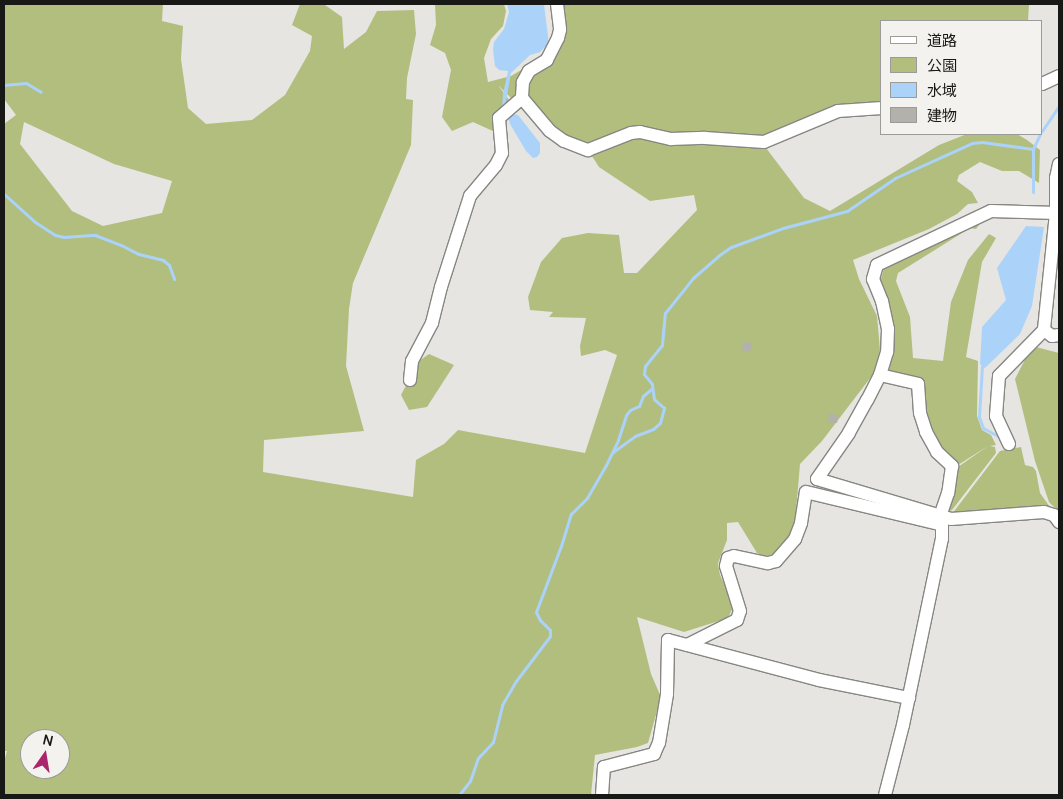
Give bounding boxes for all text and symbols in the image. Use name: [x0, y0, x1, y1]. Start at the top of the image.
legend: [880, 20, 1043, 135]
text: 道路: [927, 30, 957, 51]
text: 公園: [927, 55, 957, 76]
text: 水域: [927, 80, 957, 101]
text: 建物: [927, 105, 957, 126]
north arrow: [20, 729, 70, 779]
text: N: [41, 729, 55, 750]

